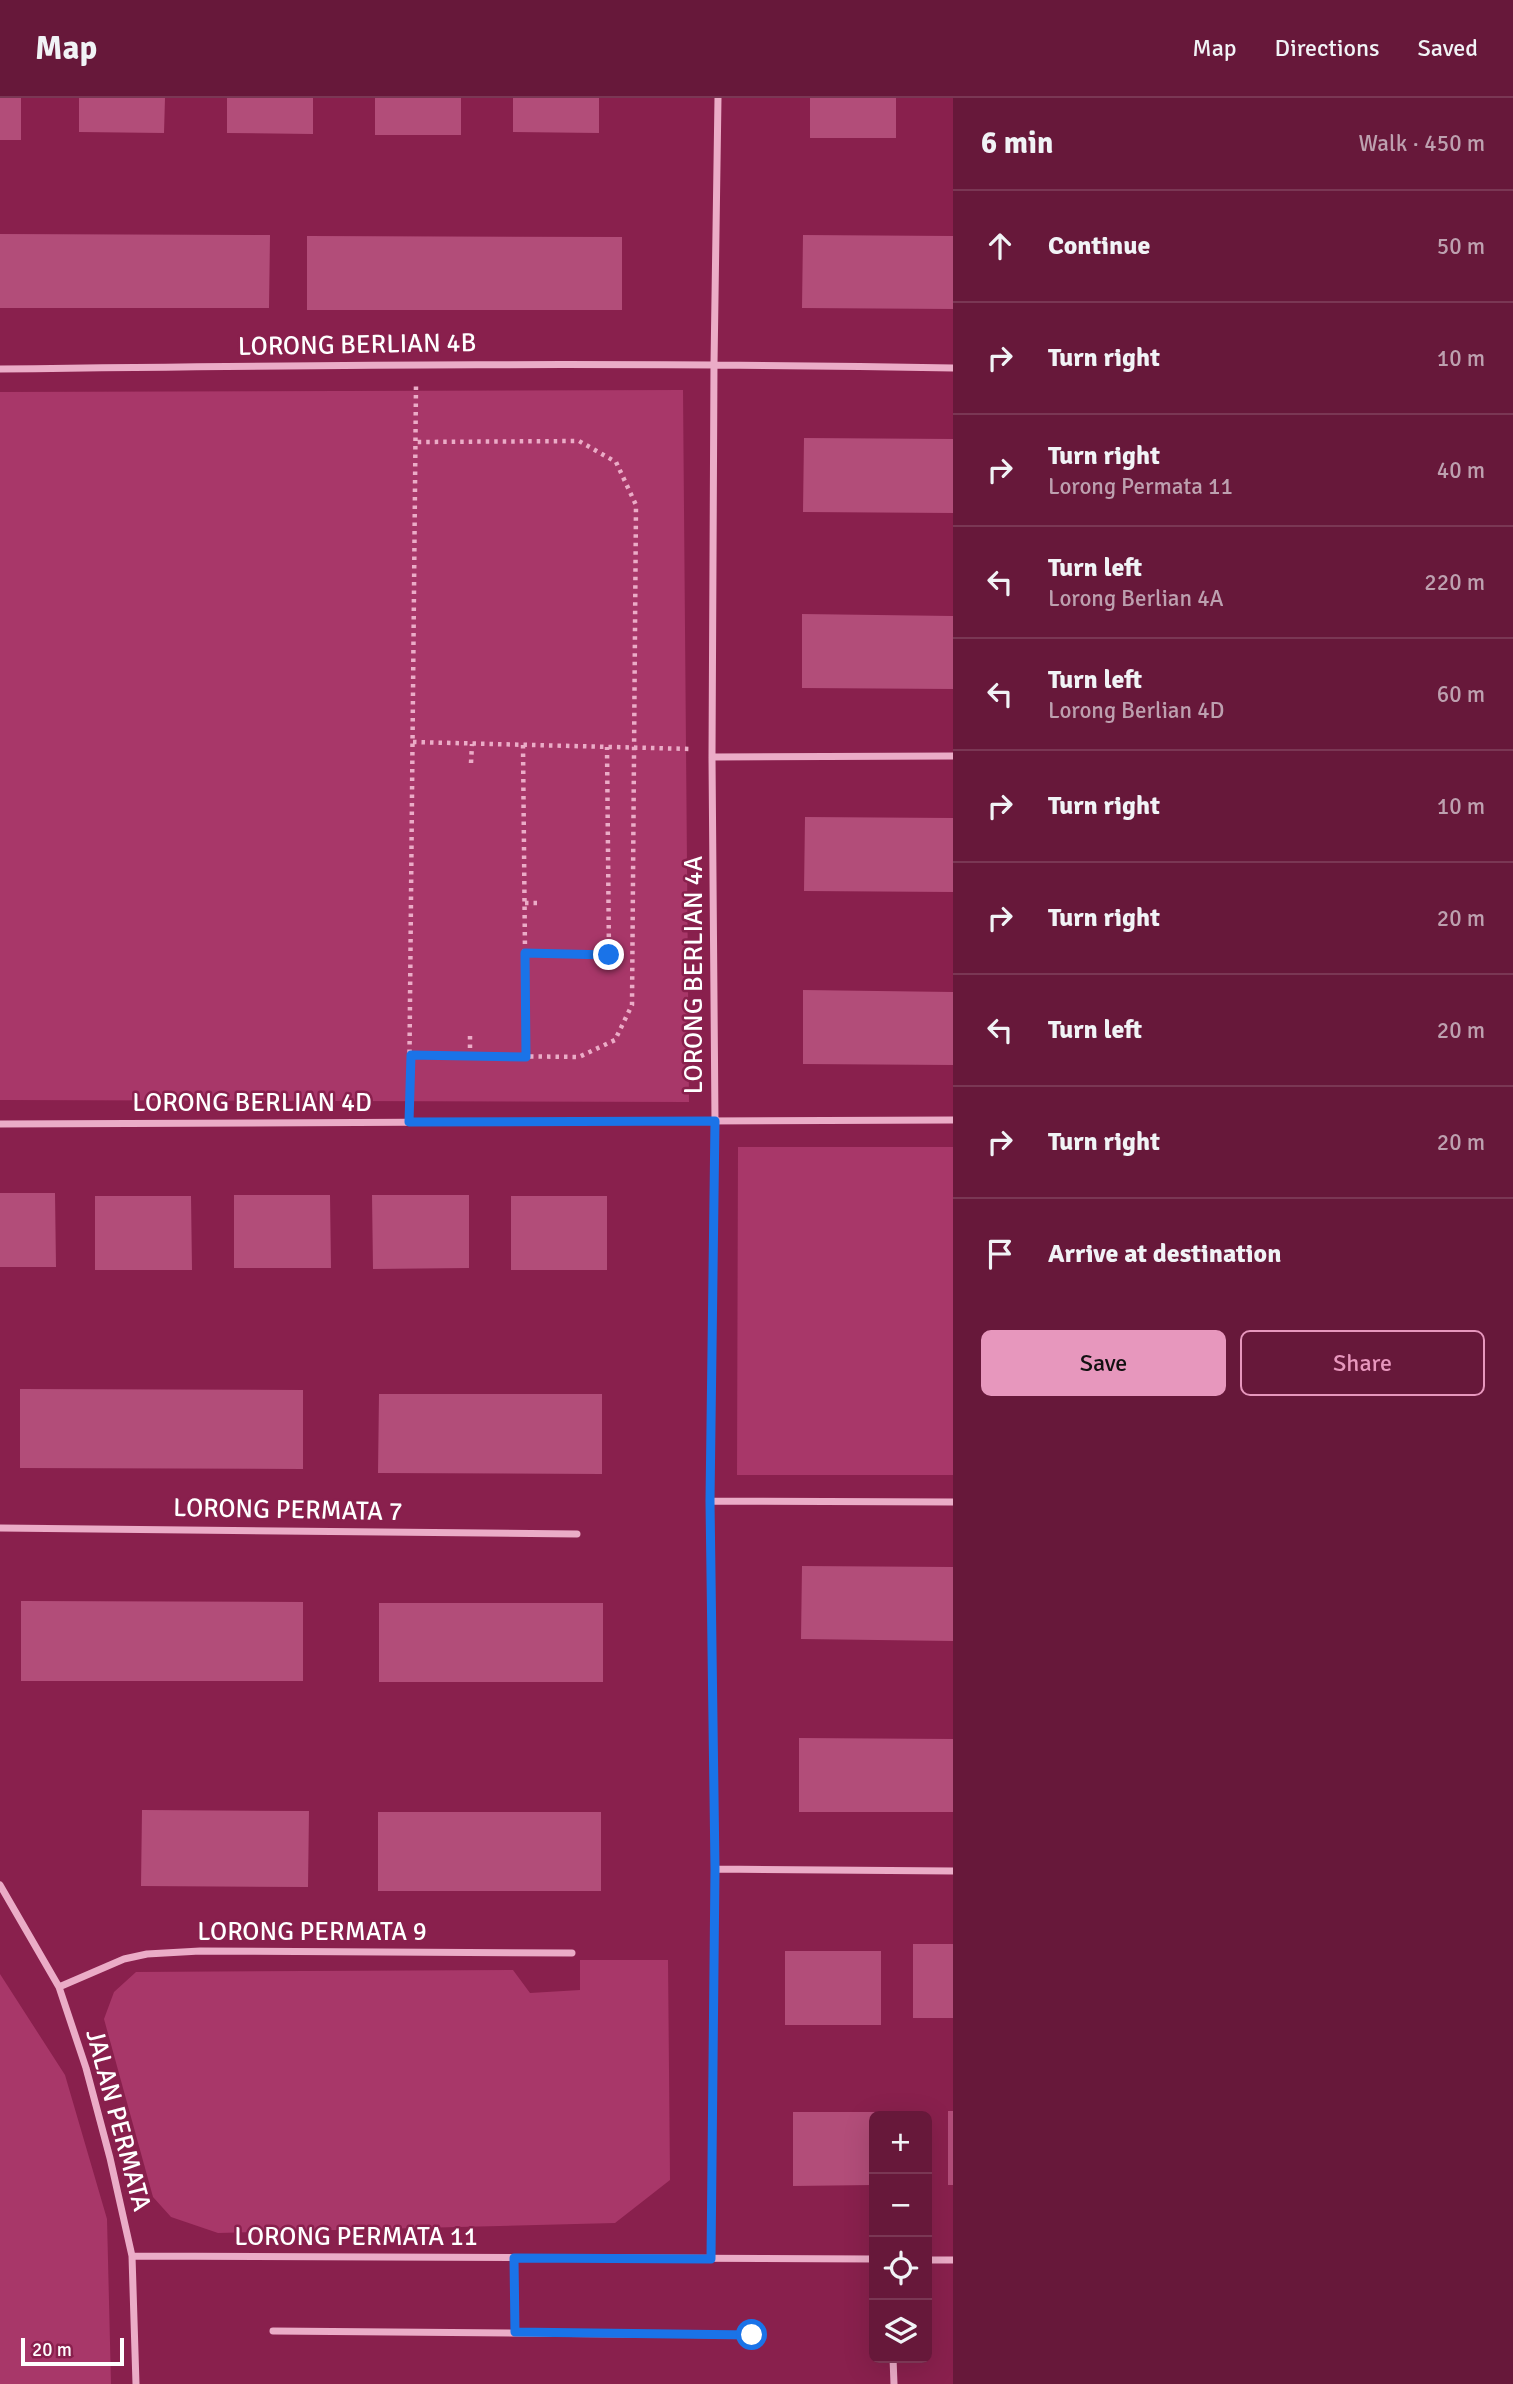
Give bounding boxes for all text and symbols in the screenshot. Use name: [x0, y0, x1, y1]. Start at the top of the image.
text: Map: [35, 28, 97, 69]
text: Map: [1192, 33, 1237, 63]
text: Directions: [1275, 33, 1380, 63]
text: Saved: [1418, 33, 1478, 63]
text: 6 min: [981, 125, 1053, 162]
text: Walk · 450 m: [1359, 129, 1485, 158]
icon: ahead: [981, 227, 1019, 265]
text: Continue: [1048, 230, 1150, 262]
text: 50 m: [1437, 232, 1485, 261]
street label: LORONG BERLIAN 4B: [238, 327, 477, 363]
icon: right: [981, 339, 1019, 377]
text: Turn right: [1048, 342, 1160, 374]
text: 10 m: [1437, 344, 1485, 373]
text: Turn right: [1048, 440, 1160, 472]
icon: right: [981, 451, 1019, 489]
text: 40 m: [1437, 456, 1485, 485]
text: Lorong Permata 11: [1048, 472, 1233, 501]
text: Turn left: [1048, 552, 1142, 584]
icon: left: [981, 563, 1019, 601]
text: 220 m: [1424, 568, 1485, 597]
text: Lorong Berlian 4A: [1048, 584, 1224, 613]
text: Turn left: [1048, 664, 1142, 696]
icon: left: [981, 675, 1019, 713]
text: 60 m: [1437, 680, 1485, 709]
text: Lorong Berlian 4D: [1048, 696, 1224, 725]
icon: right: [981, 787, 1019, 825]
text: Turn right: [1048, 790, 1160, 822]
text: 10 m: [1437, 792, 1485, 821]
street label: LORONG BERLIAN 4A: [678, 856, 710, 1094]
icon: right: [981, 899, 1019, 937]
text: Turn right: [1048, 902, 1160, 934]
text: 20 m: [1437, 904, 1485, 933]
route end: [593, 939, 624, 970]
icon: left: [981, 1011, 1019, 1049]
text: Turn left: [1048, 1014, 1142, 1046]
text: 20 m: [1437, 1016, 1485, 1045]
street label: LORONG BERLIAN 4D: [132, 1087, 372, 1119]
icon: right: [981, 1123, 1019, 1161]
text: Turn right: [1048, 1126, 1160, 1158]
text: 20 m: [1437, 1128, 1485, 1157]
icon: arrive: [981, 1235, 1019, 1273]
text: Arrive at destination: [1048, 1238, 1281, 1270]
button: Save: [981, 1330, 1226, 1396]
button: Share: [1240, 1330, 1485, 1396]
street label: LORONG PERMATA 7: [173, 1492, 403, 1528]
street label: LORONG PERMATA 9: [197, 1916, 427, 1948]
street label: JALAN PERMATA: [78, 2026, 158, 2215]
map controls: [869, 2111, 932, 2363]
button: +: [869, 2111, 932, 2174]
button: −: [869, 2174, 932, 2237]
street label: LORONG PERMATA 11: [234, 2221, 478, 2253]
button: locate: [869, 2237, 932, 2300]
button: layers: [869, 2300, 932, 2363]
route start: [736, 2319, 767, 2350]
scale bar: [21, 2335, 124, 2367]
text: 20 m: [32, 2338, 72, 2362]

